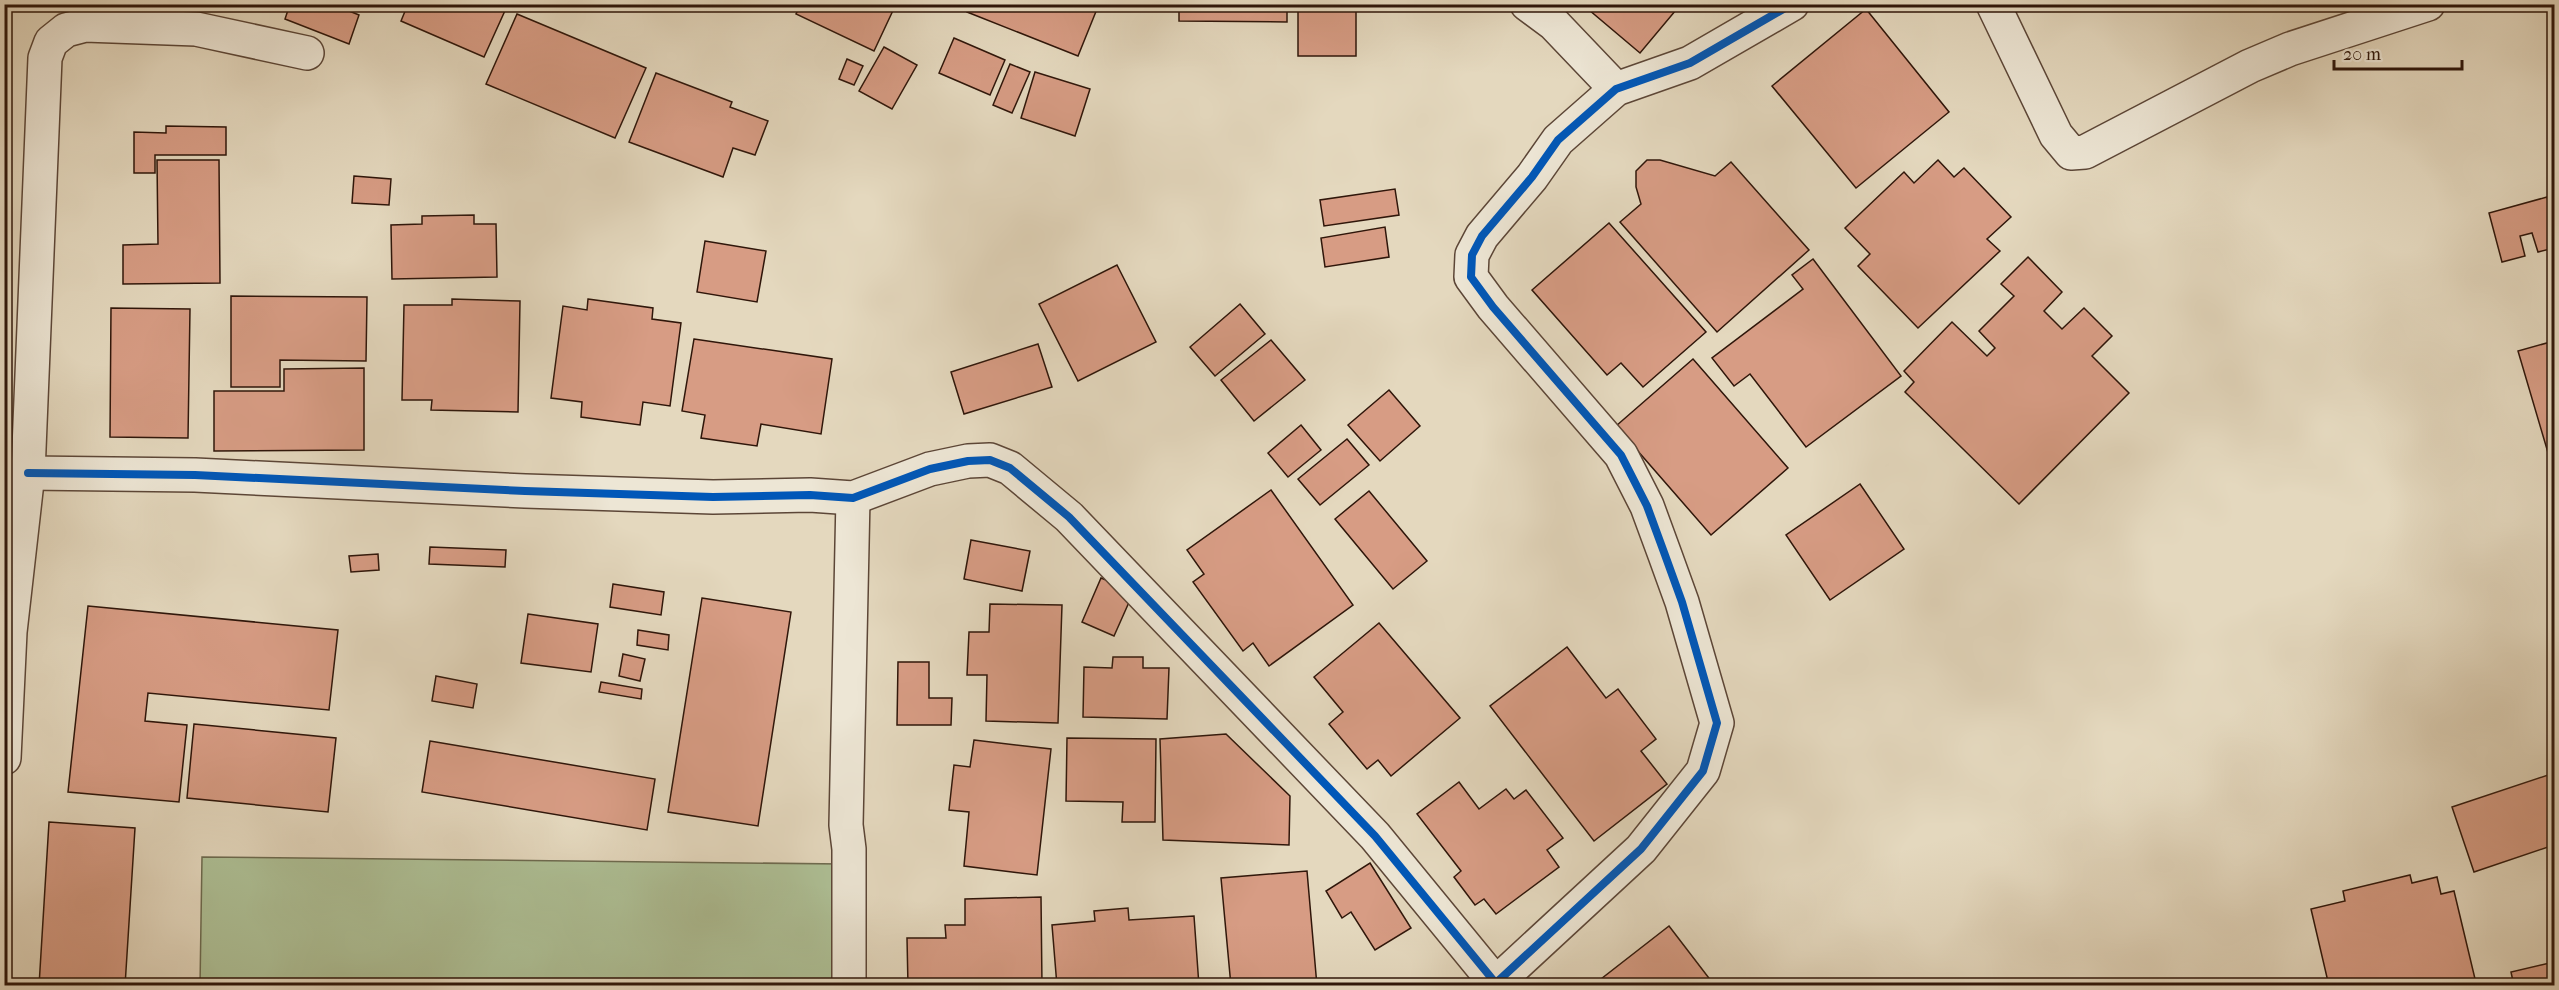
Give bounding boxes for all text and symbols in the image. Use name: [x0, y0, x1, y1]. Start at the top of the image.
scale bar: [2334, 33, 2462, 71]
text: 20 m: [2343, 44, 2381, 65]

